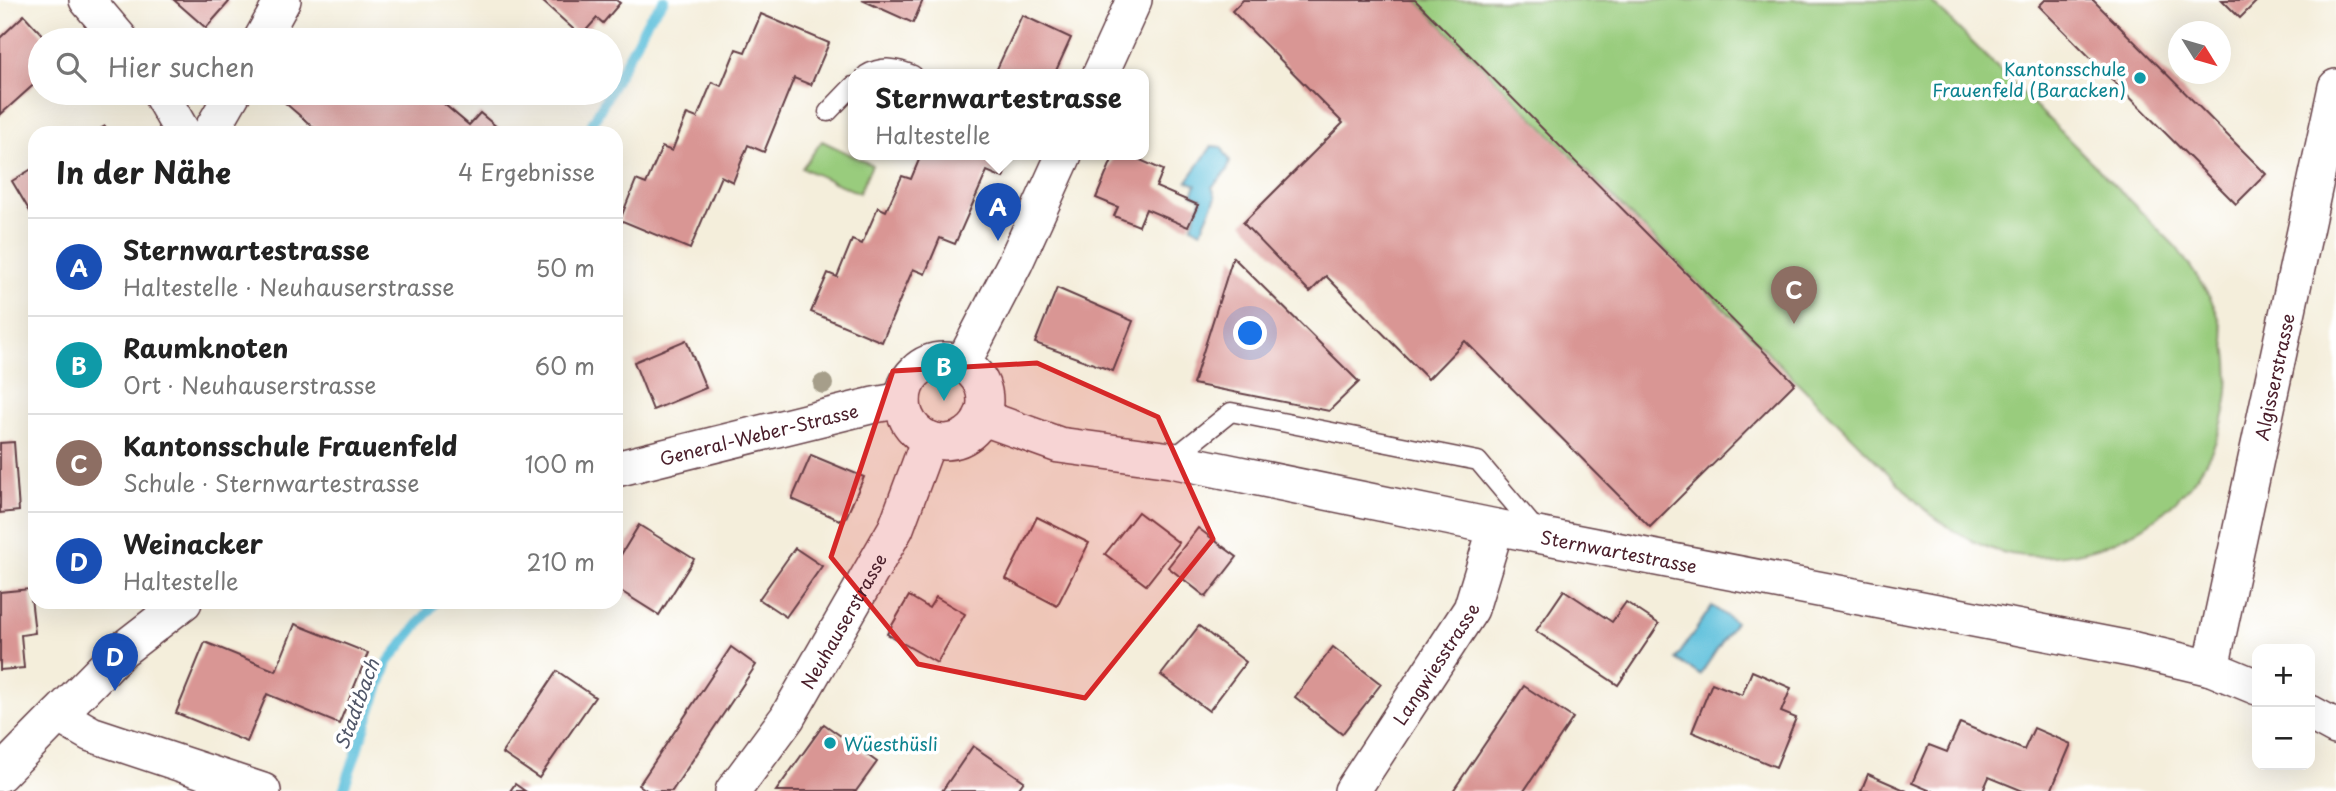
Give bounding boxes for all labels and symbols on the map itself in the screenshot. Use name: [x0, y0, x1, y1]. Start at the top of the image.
north arrow: [2168, 21, 2231, 84]
place label: Kantonsschule Frauenfeld (Baracken): [1932, 55, 2126, 103]
marker: Kantonsschule Frauenfeld (Baracken): [2132, 70, 2148, 86]
pin: A: [975, 183, 1021, 241]
pin: C: [1771, 266, 1817, 324]
street label: Algisserstrasse: [2247, 311, 2300, 443]
your location: [1233, 316, 1267, 350]
pin: B: [921, 343, 967, 401]
street label: General-Weber-Strasse: [657, 396, 861, 471]
street label: Sternwartestrasse: [1539, 522, 1700, 579]
street label: Neuhauserstrasse: [793, 548, 892, 693]
street label: Langwiesstrasse: [1385, 600, 1485, 730]
pin: D: [92, 633, 138, 691]
water label: Stadtbach: [327, 654, 386, 753]
place label: Wüesthüsli: [844, 730, 938, 757]
marker: Wüesthüsli: [822, 735, 838, 751]

